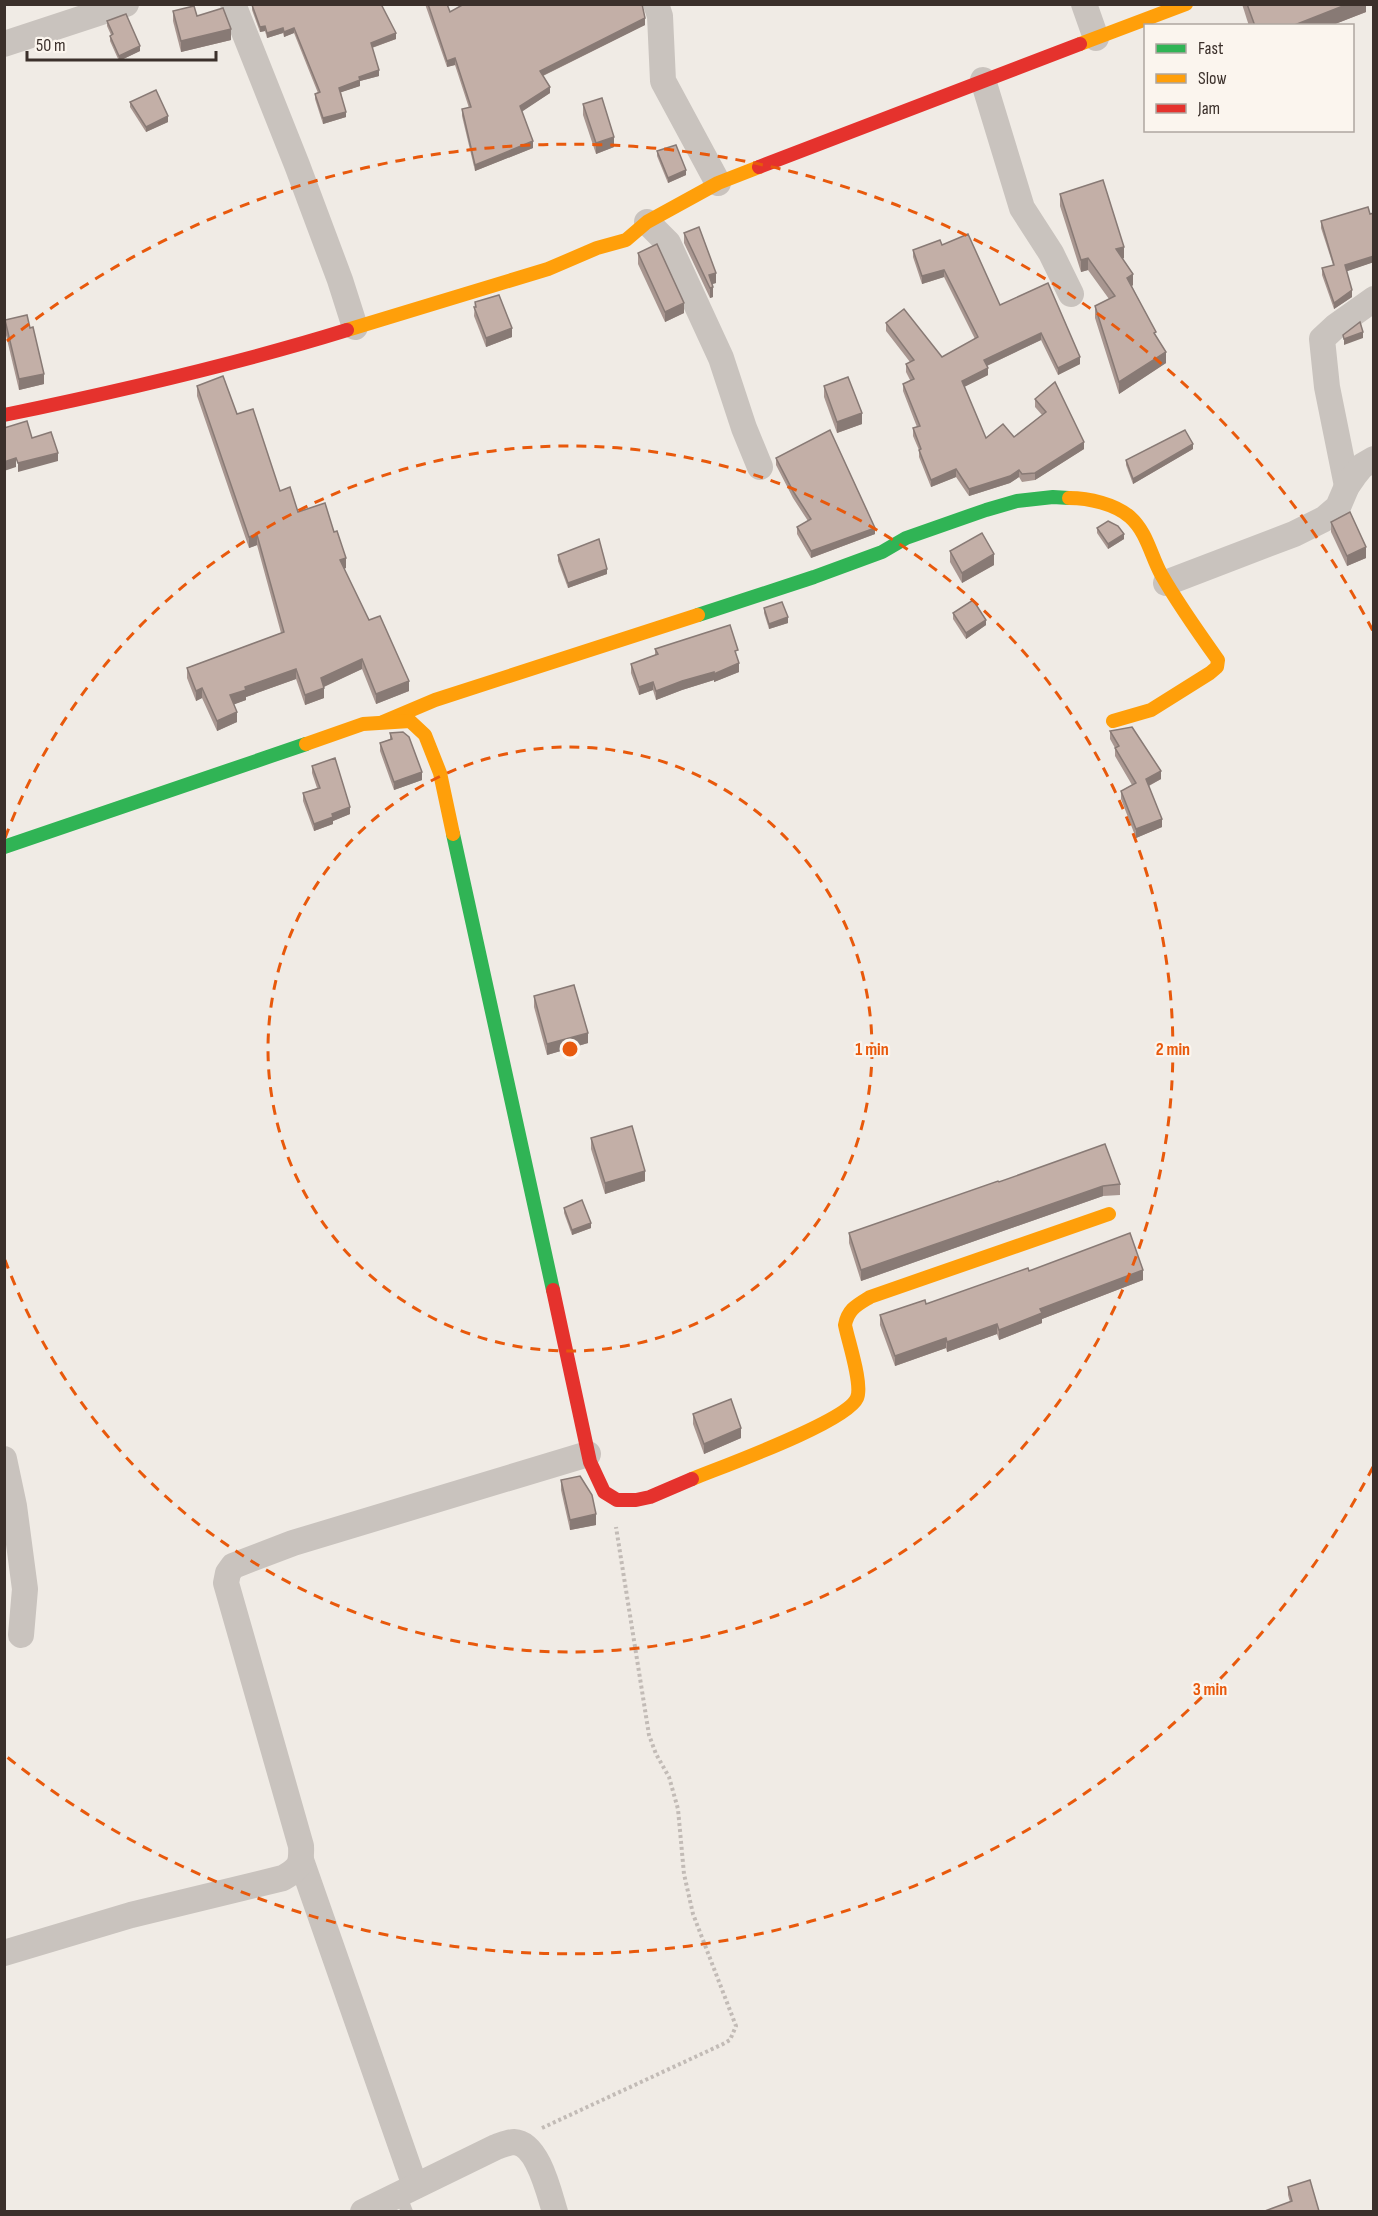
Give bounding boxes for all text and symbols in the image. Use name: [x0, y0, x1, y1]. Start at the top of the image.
scale bar: [27, 24, 216, 62]
legend: [1144, 24, 1354, 132]
text: 50 m: [36, 35, 66, 56]
text: Fast: [1198, 38, 1224, 59]
text: Slow: [1198, 68, 1227, 89]
text: Jam: [1197, 98, 1220, 119]
centre of rings: [560, 1039, 580, 1059]
text: 1 min: [855, 1039, 889, 1060]
text: 2 min: [1156, 1039, 1190, 1060]
text: 3 min: [1193, 1679, 1227, 1700]

